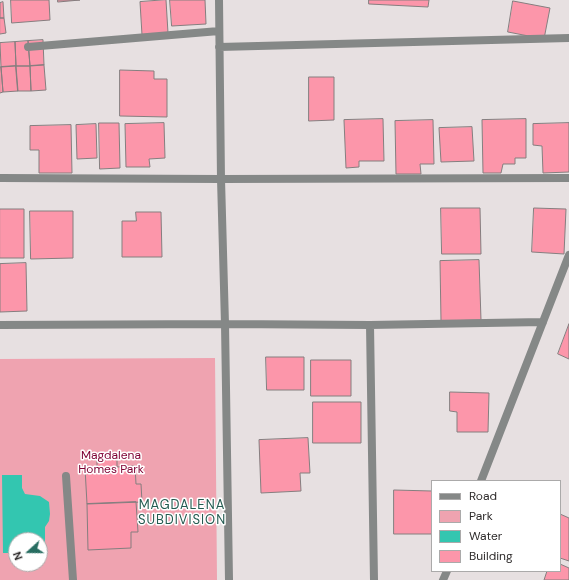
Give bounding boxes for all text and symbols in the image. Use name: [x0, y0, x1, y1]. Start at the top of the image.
park label: Magdalena Homes Park: [78, 449, 144, 477]
legend: [431, 480, 561, 572]
text: Road: [469, 488, 497, 504]
district label: MAGDALENA SUBDIVISION: [138, 498, 226, 529]
text: Park: [469, 508, 493, 524]
text: Water: [469, 528, 502, 544]
north arrow: [8, 532, 48, 572]
text: Building: [469, 548, 513, 564]
text: N: [10, 550, 26, 562]

